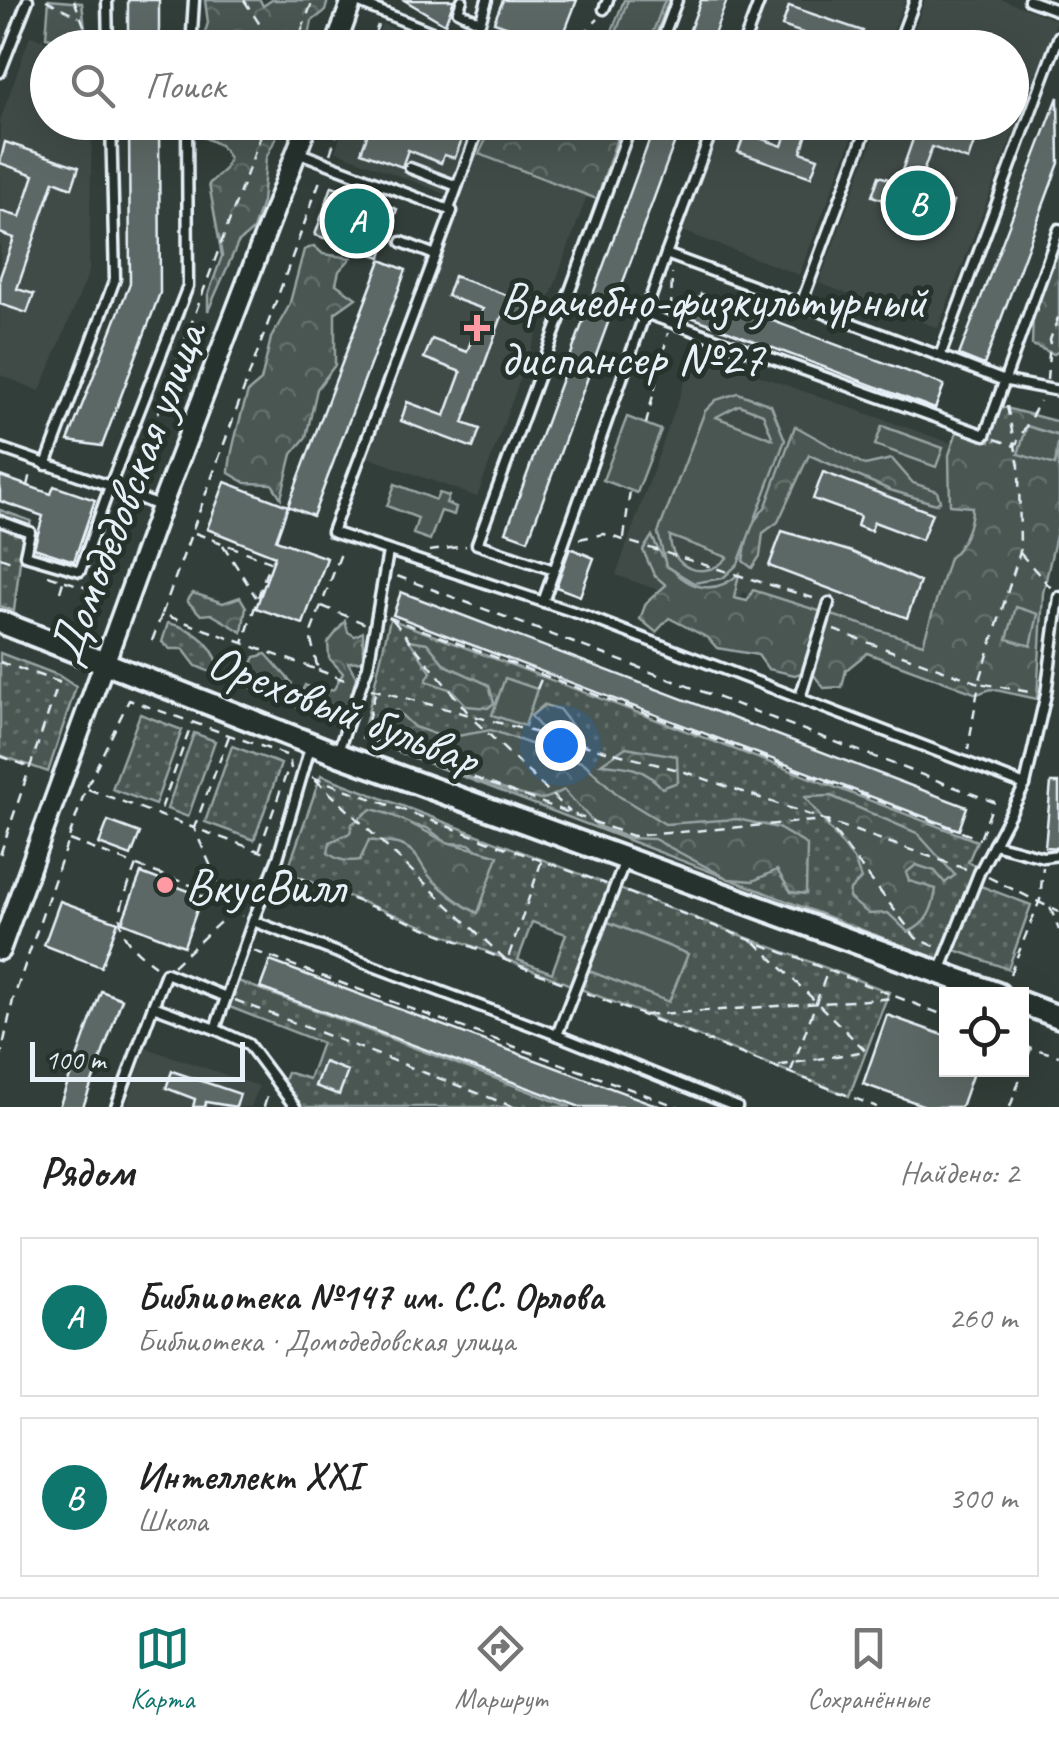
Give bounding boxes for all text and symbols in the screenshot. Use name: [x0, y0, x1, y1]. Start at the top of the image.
search box: [30, 30, 1029, 140]
icon: search: [65, 58, 120, 113]
text: Поиск: [145, 62, 225, 109]
pin: B: [886, 166, 950, 240]
pin: A: [324, 184, 390, 258]
place label: Врачебно-физкультурный диспансер №27: [500, 269, 929, 390]
street label: Домодедовская улица: [32, 310, 222, 673]
marker: Врачебно-физкультурный диспансер №27: [464, 315, 490, 341]
street label: Ореховый бульвар: [199, 629, 491, 791]
your location: [535, 720, 586, 771]
place label: ВкусВилл: [185, 855, 348, 918]
marker: ВкусВилл: [154, 874, 176, 896]
map controls: [939, 987, 1029, 1077]
button: locate: [939, 987, 1029, 1077]
scale bar: [30, 1037, 245, 1082]
text: 100 m: [45, 1042, 105, 1077]
text: Рядом: [40, 1146, 134, 1199]
text: Найдено: 2: [900, 1152, 1019, 1193]
text: Библиотека №147 им. С.С. Орлова: [137, 1273, 604, 1320]
text: A: [66, 1297, 83, 1338]
text: 260 m: [948, 1297, 1017, 1338]
text: Библиотека · Домодедовская улица: [137, 1320, 515, 1361]
text: Интеллект XXI: [137, 1453, 360, 1500]
text: B: [66, 1477, 83, 1518]
text: 300 m: [948, 1477, 1017, 1518]
text: Школа: [137, 1500, 208, 1541]
tab: Карта: [130, 1621, 194, 1716]
tab: Маршрут: [455, 1621, 547, 1716]
tab: Сохранённые: [807, 1621, 929, 1716]

